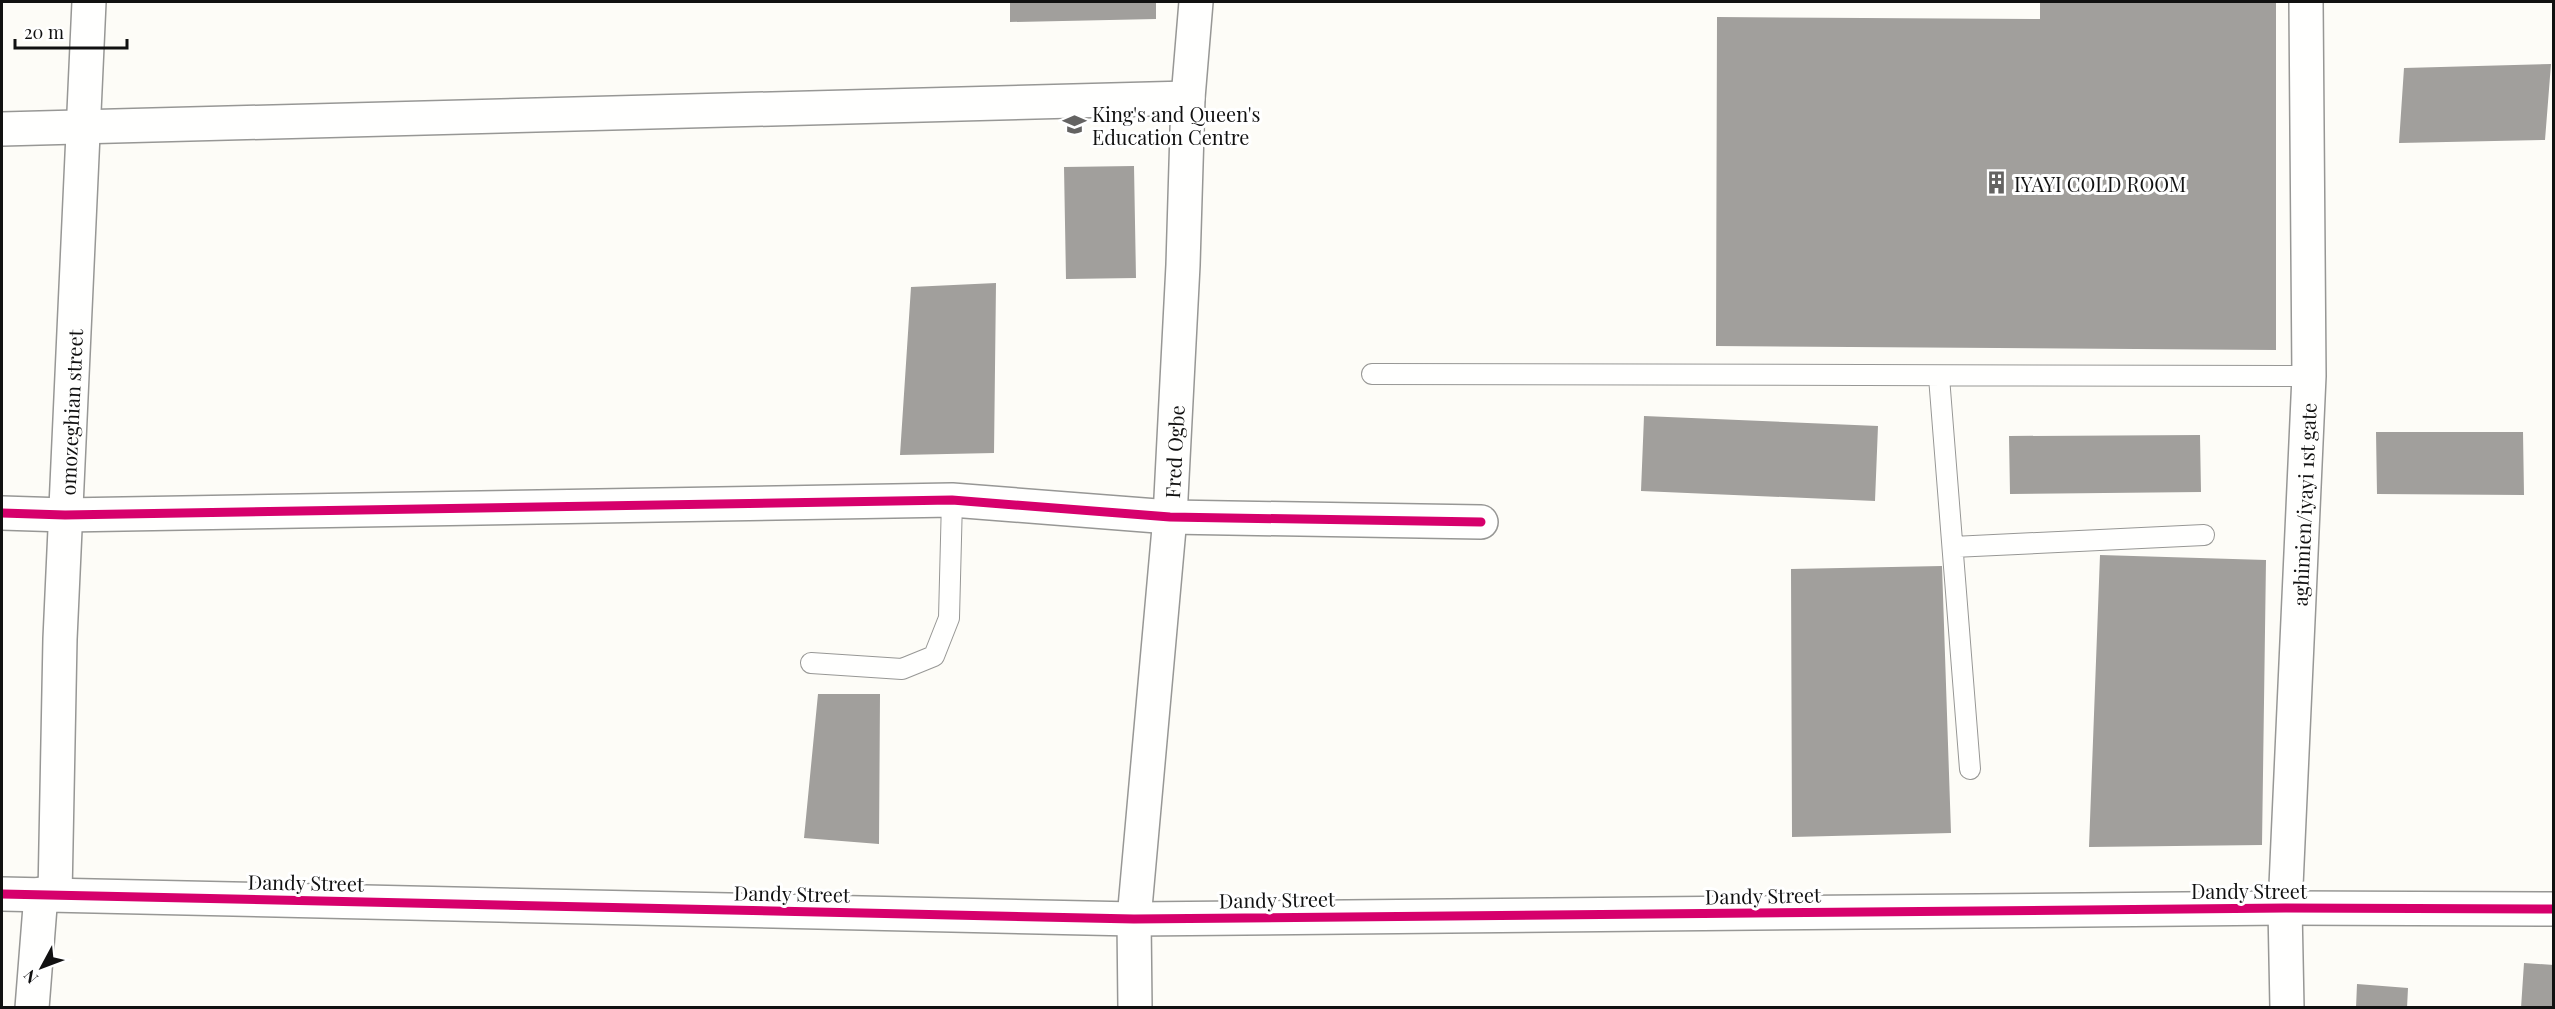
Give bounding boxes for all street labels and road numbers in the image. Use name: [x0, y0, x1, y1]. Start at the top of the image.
street label: omozeghian street: [53, 328, 88, 496]
street label: aghimien/iyayi 1st gate: [2285, 402, 2321, 607]
street label: Fred Ogbe: [1157, 404, 1189, 499]
street label: Dandy Street: [248, 867, 365, 897]
street label: Dandy Street: [2191, 877, 2308, 904]
street label: Dandy Street: [734, 878, 851, 908]
street label: Dandy Street: [1705, 880, 1822, 910]
street label: Dandy Street: [1219, 884, 1336, 914]

